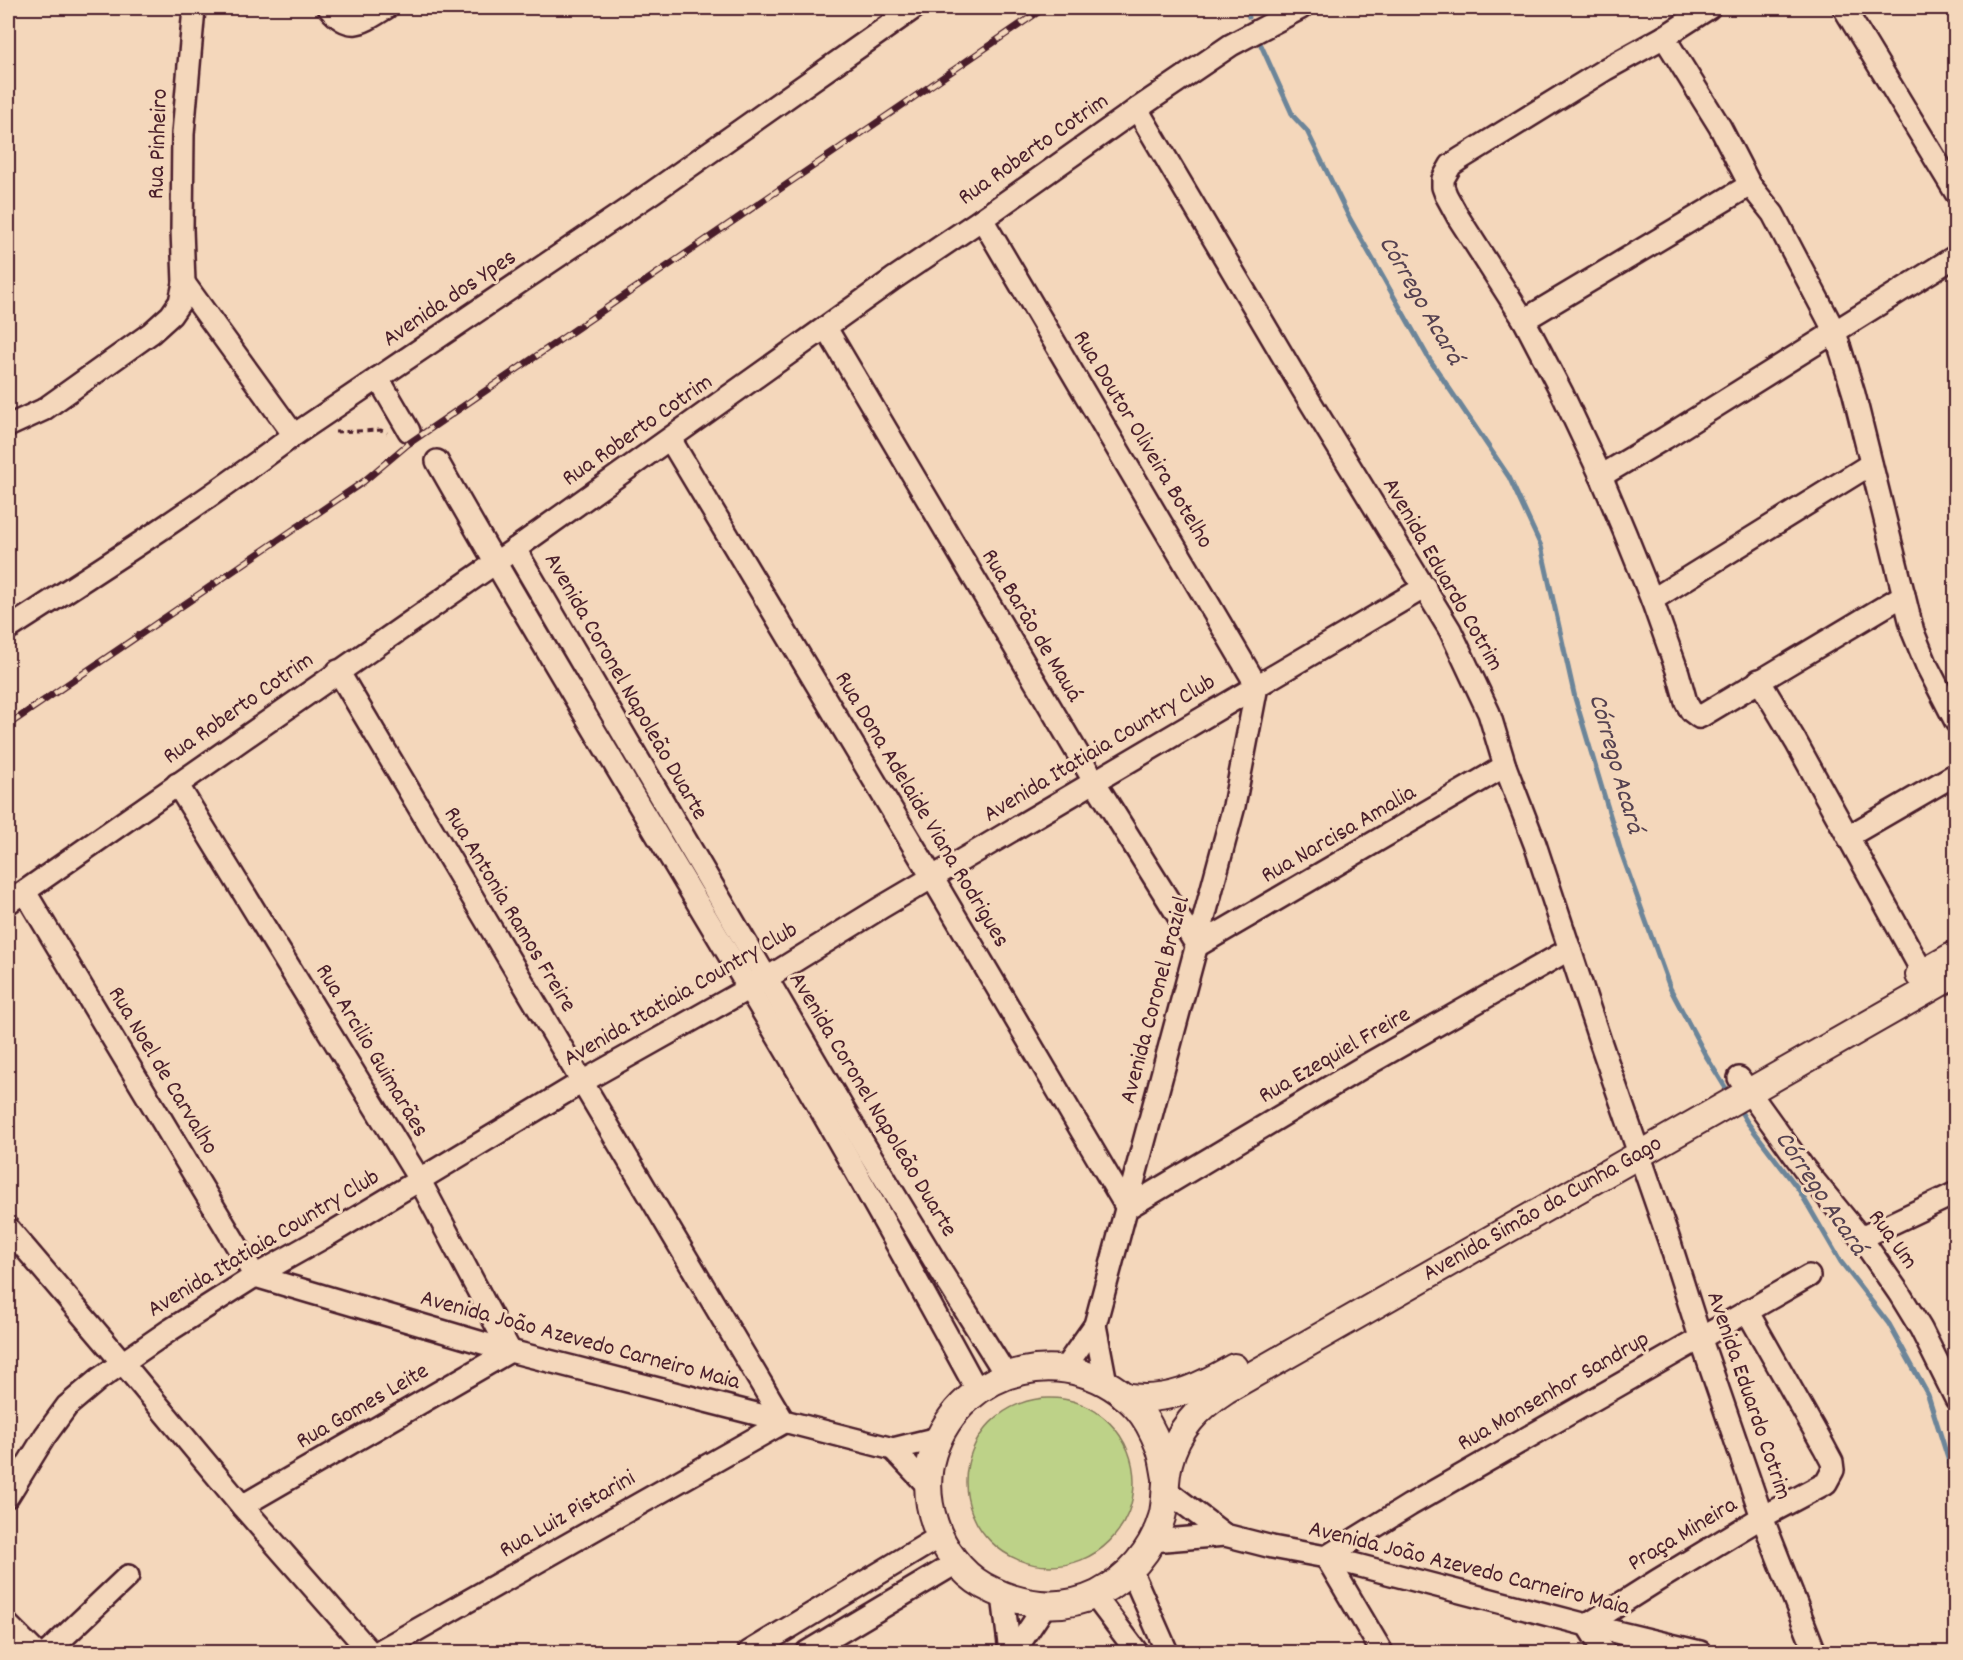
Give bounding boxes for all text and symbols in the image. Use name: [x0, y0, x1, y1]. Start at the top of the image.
street label: Rua Roberto Cotrim: [952, 85, 1116, 215]
street label: Rua Pinheiro: [140, 88, 178, 200]
water label: Córrego Acará: [1368, 230, 1473, 374]
street label: Avenida dos Ypes: [376, 242, 524, 356]
street label: Rua Doutor Oliveira Botelho: [1063, 324, 1221, 556]
street label: Rua Roberto Cotrim: [556, 366, 720, 496]
street label: Avenida Eduardo Cotrim: [1373, 472, 1511, 678]
street label: Rua Barão de Mauá: [972, 543, 1090, 709]
street label: Avenida Coronel Napoleão Duarte: [534, 547, 716, 827]
street label: Rua Roberto Cotrim: [157, 644, 321, 774]
street label: Rua Dona Adelaide Viana Rodrigues: [825, 665, 1017, 955]
street label: Avenida Itatiaia Country Club: [977, 666, 1223, 832]
water label: Córrego Acará: [1577, 690, 1653, 840]
street label: Rua Narcisa Amalia: [1255, 776, 1423, 893]
street label: Rua Antonia Ramos Freire: [434, 801, 584, 1019]
street label: Avenida Coronel Braziel: [1112, 892, 1200, 1107]
street label: Avenida Itatiaia Country Club: [557, 914, 805, 1076]
street label: Rua Arcilio Guimarães: [306, 958, 436, 1144]
street label: Avenida Coronel Napoleão Duarte: [779, 966, 965, 1244]
street label: Rua Noel de Carvalho: [98, 980, 226, 1162]
street label: Rua Ezequiel Freire: [1253, 999, 1417, 1113]
water label: Córrego Acará: [1765, 1124, 1877, 1266]
street label: Avenida Simão da Cunha Gago: [1417, 1128, 1669, 1291]
street label: Avenida Itatiaia Country Club: [141, 1161, 387, 1327]
street label: Rua Um: [1859, 1203, 1925, 1277]
street label: Avenida João Azevedo Carneiro Maia: [416, 1282, 744, 1400]
street label: Avenida Eduardo Cotrim: [1696, 1287, 1800, 1505]
street label: Rua Monsenhor Sandrup: [1452, 1323, 1656, 1461]
street label: Rua Gomes Leite: [290, 1355, 436, 1459]
street label: Rua Luiz Pistarini: [494, 1462, 642, 1568]
street label: Praça Mineira: [1622, 1489, 1745, 1581]
street label: Avenida João Azevedo Carneiro Maia: [1305, 1513, 1634, 1626]

